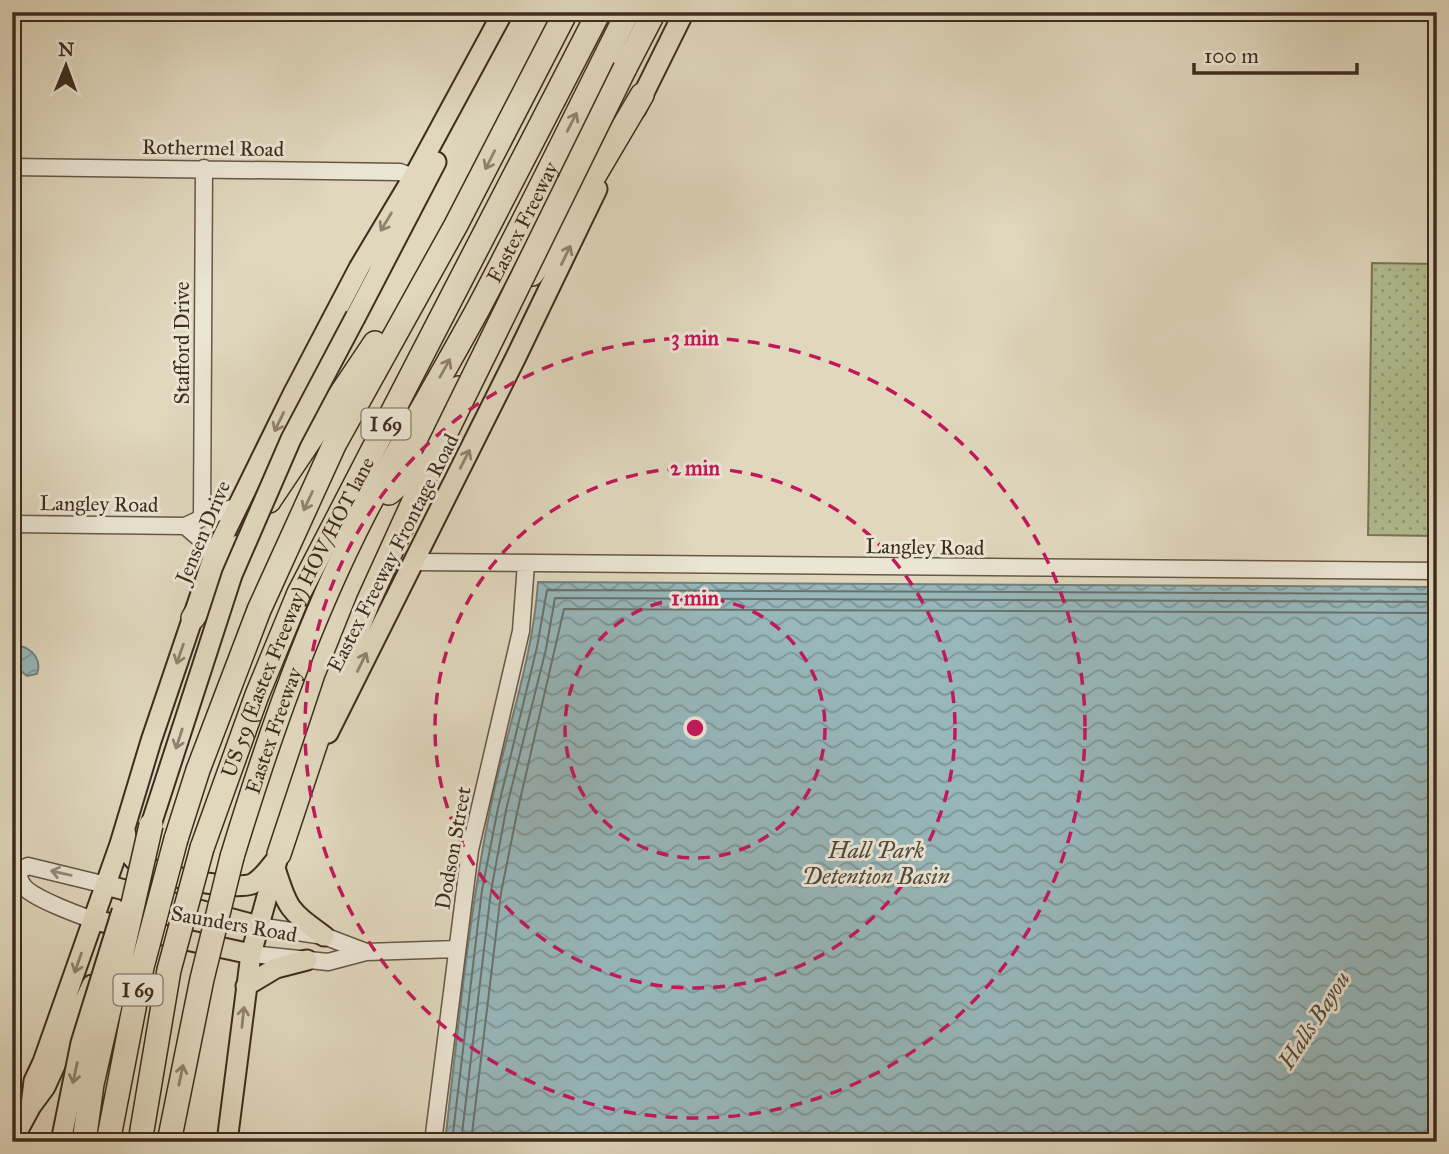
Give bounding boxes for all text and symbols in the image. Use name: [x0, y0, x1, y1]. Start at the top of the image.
north arrow: [32, 32, 102, 102]
scale bar: [1194, 32, 1356, 76]
text: N: [58, 38, 75, 61]
text: 100 m: [1204, 43, 1259, 69]
one-way arrow: [566, 112, 580, 133]
street label: Rothermel Road: [142, 134, 285, 162]
one-way arrow: [482, 149, 496, 170]
street label: Eastex Freeway: [481, 157, 565, 287]
one-way arrow: [379, 211, 393, 231]
one-way arrow: [560, 245, 573, 266]
street label: Stafford Drive: [169, 281, 195, 405]
text: 3 min: [671, 325, 719, 351]
one-way arrow: [438, 358, 452, 378]
road number: I 69: [362, 408, 410, 440]
one-way arrow: [272, 411, 285, 432]
street label: Eastex Freeway Frontage Road: [322, 429, 465, 676]
one-way arrow: [459, 449, 473, 470]
street label: US 59 (Eastex Freeway) HOV/HOT lane: [216, 454, 380, 782]
text: 2 min: [670, 455, 720, 481]
street label: Jensen Drive: [169, 477, 236, 589]
street label: Langley Road: [39, 490, 159, 518]
one-way arrow: [301, 490, 314, 511]
street label: Langley Road: [865, 533, 985, 561]
text: 1 min: [671, 585, 719, 611]
one-way arrow: [173, 642, 185, 664]
one-way arrow: [356, 652, 370, 673]
street label: Eastex Freeway: [240, 665, 308, 797]
centre of rings: [683, 716, 707, 740]
one-way arrow: [172, 728, 185, 750]
street label: Dodson Street: [429, 784, 477, 911]
water label: Hall Park Detention Basin: [802, 836, 950, 890]
one-way arrow: [50, 866, 73, 879]
street label: Saunders Road: [169, 900, 300, 948]
one-way arrow: [71, 951, 84, 973]
water label: Halls Bayou: [1272, 966, 1356, 1075]
road number: I 69: [114, 974, 162, 1006]
one-way arrow: [236, 1006, 249, 1029]
one-way arrow: [68, 1061, 82, 1084]
one-way arrow: [175, 1064, 189, 1087]

